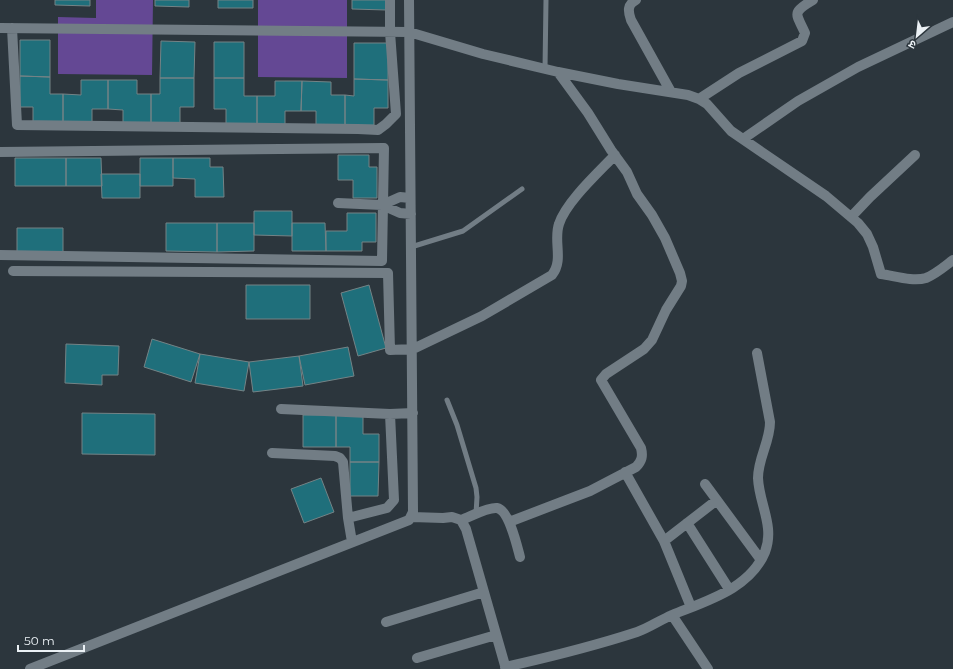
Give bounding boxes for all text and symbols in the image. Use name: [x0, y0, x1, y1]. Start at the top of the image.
north arrow: [897, 16, 937, 56]
text: उ: [906, 37, 918, 53]
scale bar: [18, 627, 84, 653]
text: 50 m: [24, 633, 55, 648]

